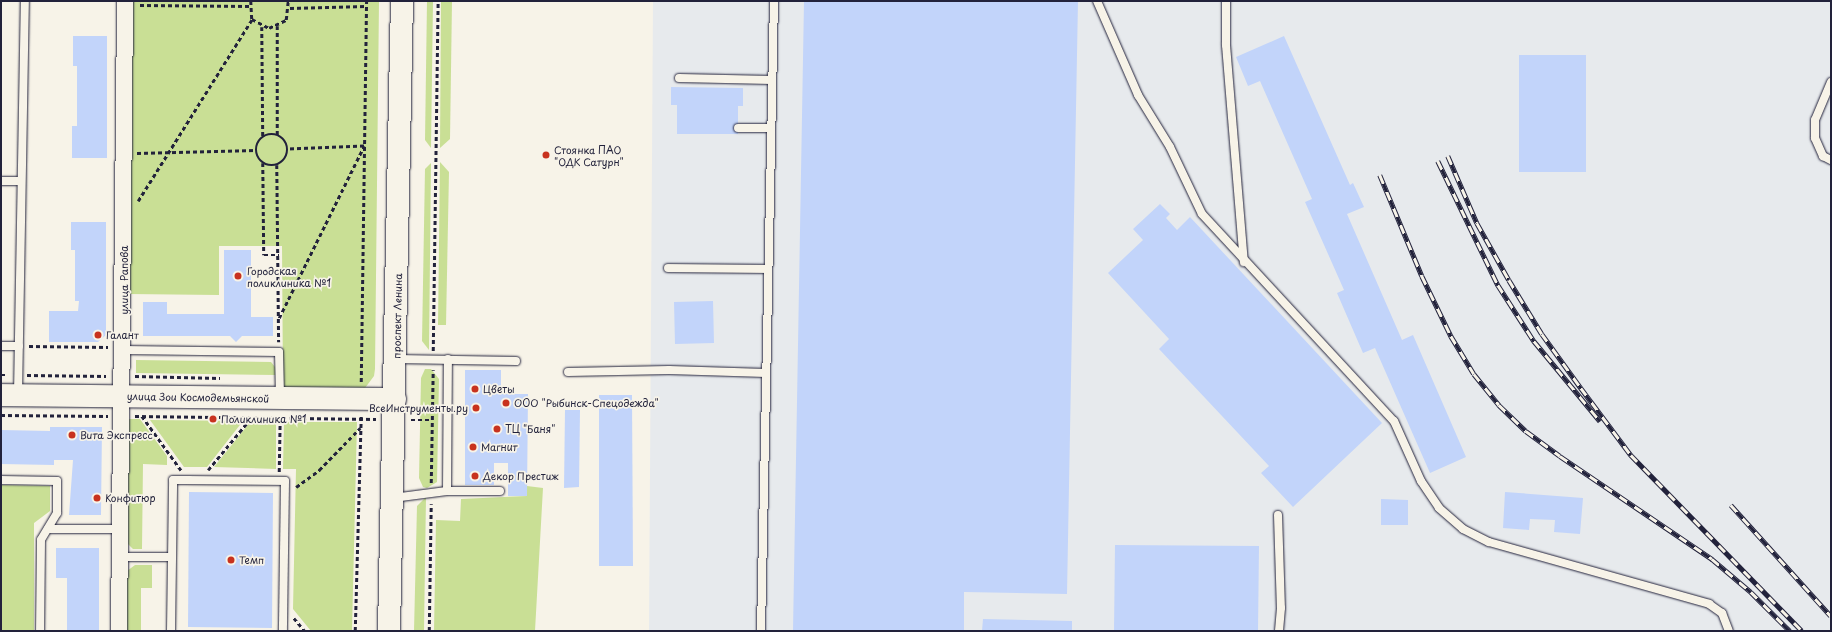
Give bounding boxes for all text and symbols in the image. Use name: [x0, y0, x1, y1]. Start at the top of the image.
place label: Стоянка ПАО "ОДК Сатурн": [554, 143, 624, 166]
marker: Стоянка ПАО "ОДК Сатурн": [541, 150, 551, 160]
street label: улица Рапова: [118, 245, 130, 315]
place label: Городская поликлиника №1: [247, 264, 331, 288]
marker: Городская поликлиника №1: [232, 270, 244, 282]
street label: проспект Ленина: [390, 273, 404, 359]
place label: Галант: [106, 329, 139, 341]
marker: Галант: [93, 330, 103, 340]
place label: Цветы: [483, 383, 515, 395]
marker: Цветы: [470, 384, 480, 394]
street label: улица Зои Космодемьянской: [126, 390, 270, 404]
place label: ООО "Рыбинск-Спецодежда": [514, 397, 658, 409]
marker: ООО "Рыбинск-Спецодежда": [501, 398, 511, 408]
place label: ВсеИнструменты.ру: [369, 402, 468, 414]
marker: ВсеИнструменты.ру: [471, 403, 481, 413]
place label: Поликлиника №1: [221, 413, 307, 425]
marker: Поликлиника №1: [208, 414, 218, 424]
place label: ТЦ "Баня": [505, 423, 556, 435]
marker: ТЦ "Баня": [492, 424, 502, 434]
place label: Вита Экспресс: [80, 429, 153, 441]
marker: Вита Экспресс: [67, 430, 77, 440]
place label: Магнит: [481, 441, 518, 453]
marker: Магнит: [468, 442, 478, 452]
place label: Декор Престиж: [483, 470, 558, 482]
marker: Декор Престиж: [470, 471, 480, 481]
place label: Конфитюр: [105, 492, 155, 504]
marker: Конфитюр: [92, 493, 102, 503]
place label: Темп: [239, 554, 264, 566]
marker: Темп: [226, 555, 236, 565]

